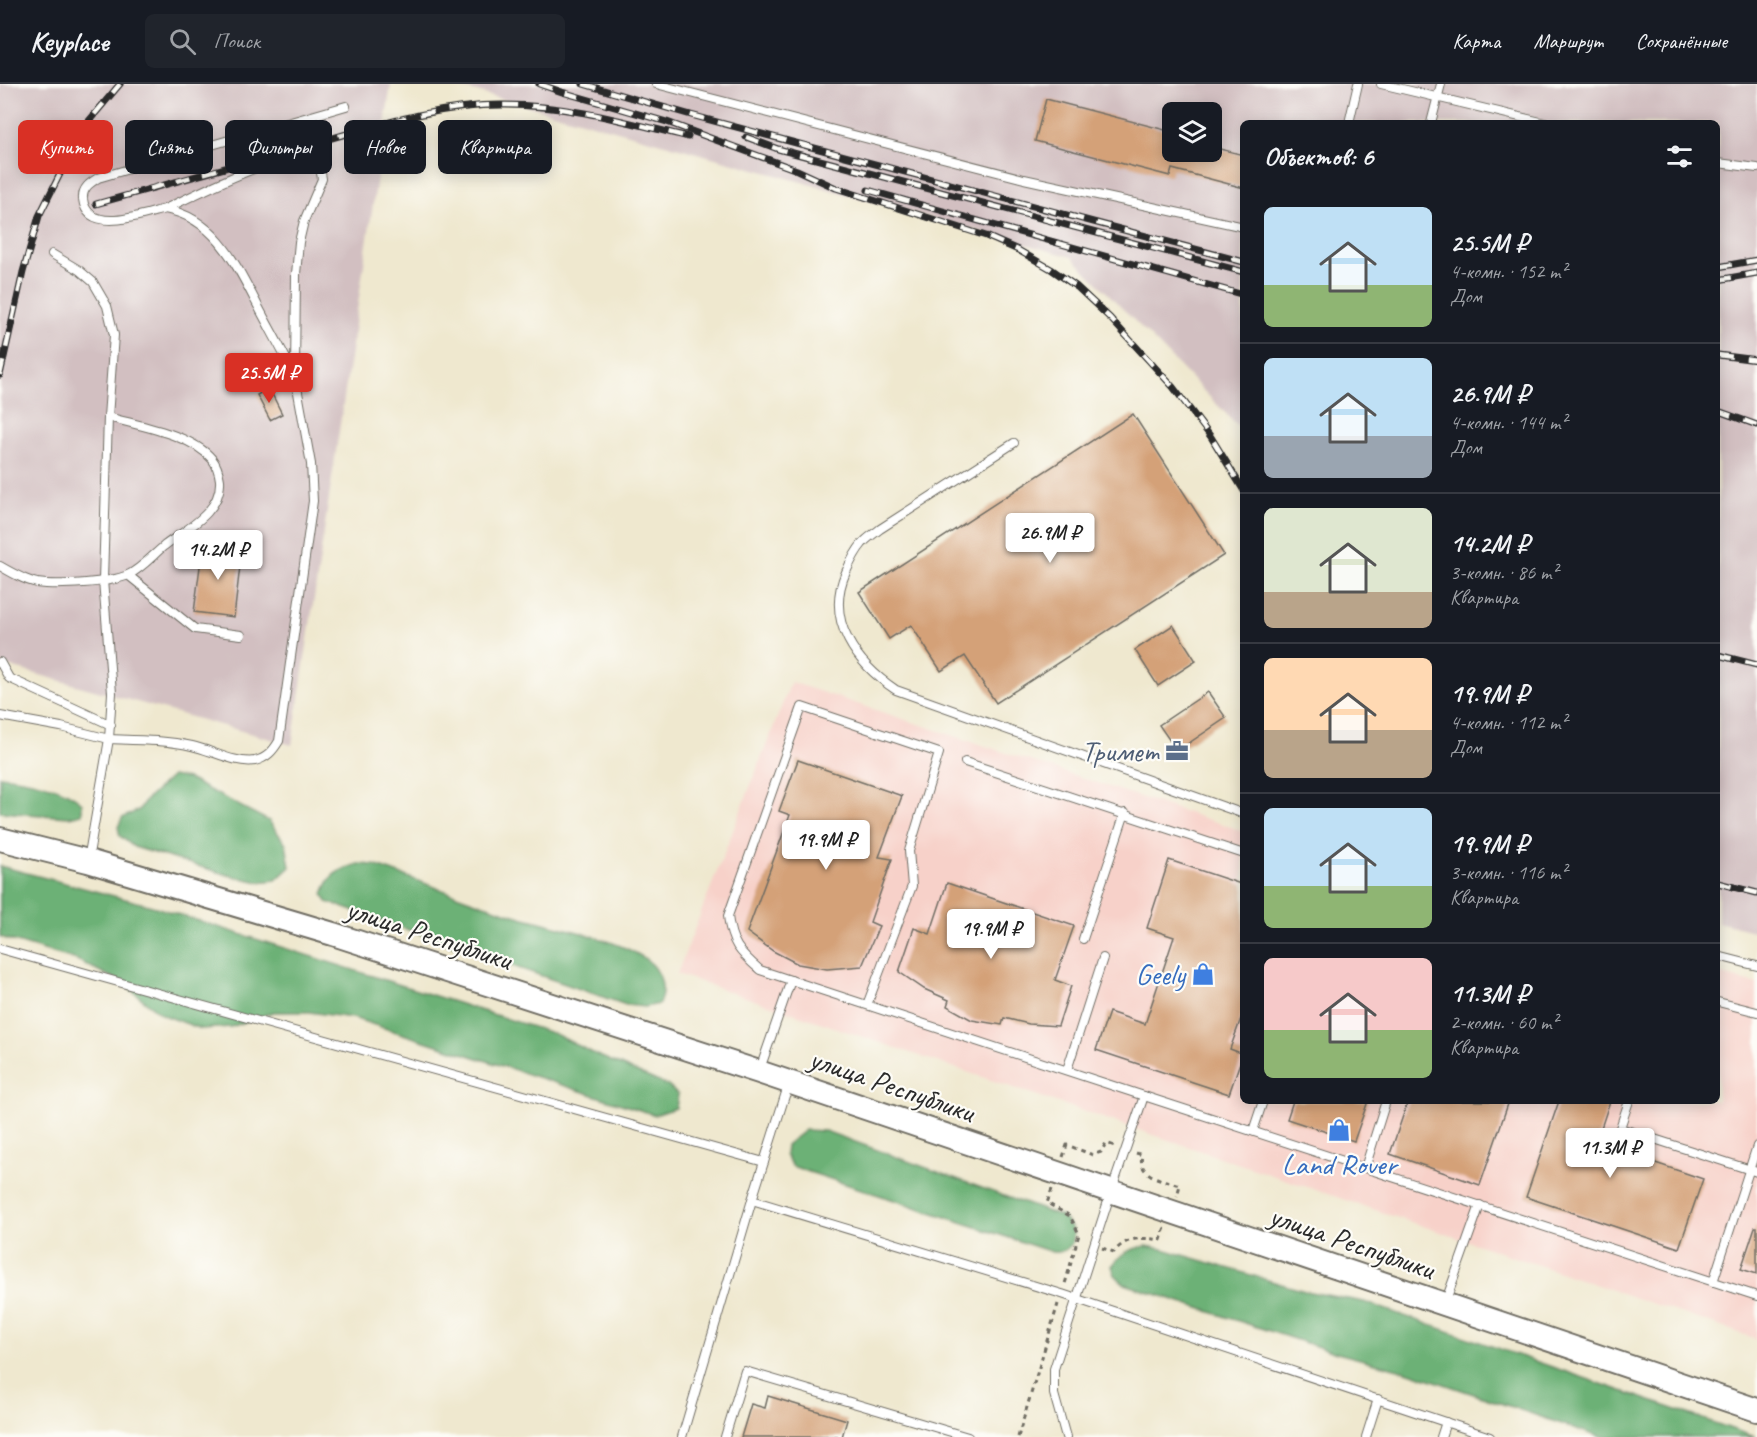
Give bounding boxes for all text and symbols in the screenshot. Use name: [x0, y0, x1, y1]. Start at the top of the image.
search box: [145, 14, 565, 68]
text: Keyplace: [30, 24, 109, 59]
icon: search: [166, 25, 199, 58]
text: Поиск: [214, 27, 260, 55]
text: Карта: [1452, 28, 1501, 54]
text: Маршрут: [1534, 28, 1603, 54]
text: Сохранённые: [1636, 28, 1727, 54]
map controls: [1162, 102, 1222, 162]
button: layers: [1162, 102, 1222, 162]
chip: Купить: [18, 120, 113, 174]
chip: Снять: [125, 120, 213, 174]
chip: Фильтры: [225, 120, 332, 174]
chip: Новое: [344, 120, 426, 174]
chip: Квартира: [438, 120, 552, 174]
text: Объектов: 6: [1264, 140, 1373, 173]
icon: filters: [1663, 140, 1696, 173]
text: 25.5M ₽: [1450, 226, 1528, 259]
icon: home: [1312, 231, 1384, 303]
text: 4-комн. · 152 m²: [1450, 259, 1567, 284]
text: Дом: [1450, 284, 1482, 309]
pin: 25.5M ₽: [214, 353, 324, 404]
text: 25.5M ₽: [239, 360, 299, 385]
text: 26.9M ₽: [1450, 377, 1529, 410]
icon: home: [1312, 382, 1384, 454]
text: 4-комн. · 144 m²: [1450, 410, 1567, 435]
text: Дом: [1450, 435, 1482, 460]
pin: 26.9M ₽: [995, 513, 1105, 564]
text: 26.9M ₽: [1020, 520, 1080, 545]
text: 14.2M ₽: [1450, 527, 1529, 560]
pin: 14.2M ₽: [163, 530, 273, 581]
icon: home: [1312, 532, 1384, 604]
text: 14.2M ₽: [188, 537, 248, 562]
text: 3-комн. · 86 m²: [1450, 560, 1558, 585]
text: Квартира: [1450, 585, 1518, 610]
text: 19.9M ₽: [1450, 677, 1528, 710]
icon: home: [1312, 682, 1384, 754]
text: 4-комн. · 112 m²: [1450, 710, 1567, 735]
place label: Тримет: [1082, 732, 1160, 770]
text: Дом: [1450, 735, 1482, 760]
office icon: Тримет: [1164, 738, 1190, 764]
pin: 19.9M ₽: [771, 820, 881, 871]
text: 19.9M ₽: [796, 827, 856, 852]
text: 19.9M ₽: [1450, 827, 1528, 860]
icon: home: [1312, 832, 1384, 904]
text: 3-комн. · 116 m²: [1450, 860, 1567, 885]
text: Квартира: [1450, 885, 1518, 910]
street label: улица Республики: [340, 889, 518, 979]
pin: 19.9M ₽: [936, 909, 1046, 960]
text: 19.9M ₽: [961, 916, 1021, 941]
place label: Geely: [1136, 955, 1187, 993]
shop icon: Geely: [1190, 961, 1216, 987]
text: 11.3M ₽: [1450, 977, 1529, 1010]
icon: home: [1312, 982, 1384, 1054]
text: 2-комн. · 60 m²: [1450, 1010, 1558, 1035]
text: Квартира: [1450, 1035, 1518, 1060]
street label: улица Республики: [803, 1038, 981, 1132]
shop icon: Land Rover: [1326, 1117, 1352, 1143]
pin: 11.3M ₽: [1555, 1128, 1665, 1179]
text: 11.3M ₽: [1580, 1135, 1640, 1160]
place label: Land Rover: [1282, 1145, 1399, 1183]
street label: улица Республики: [1263, 1195, 1441, 1289]

